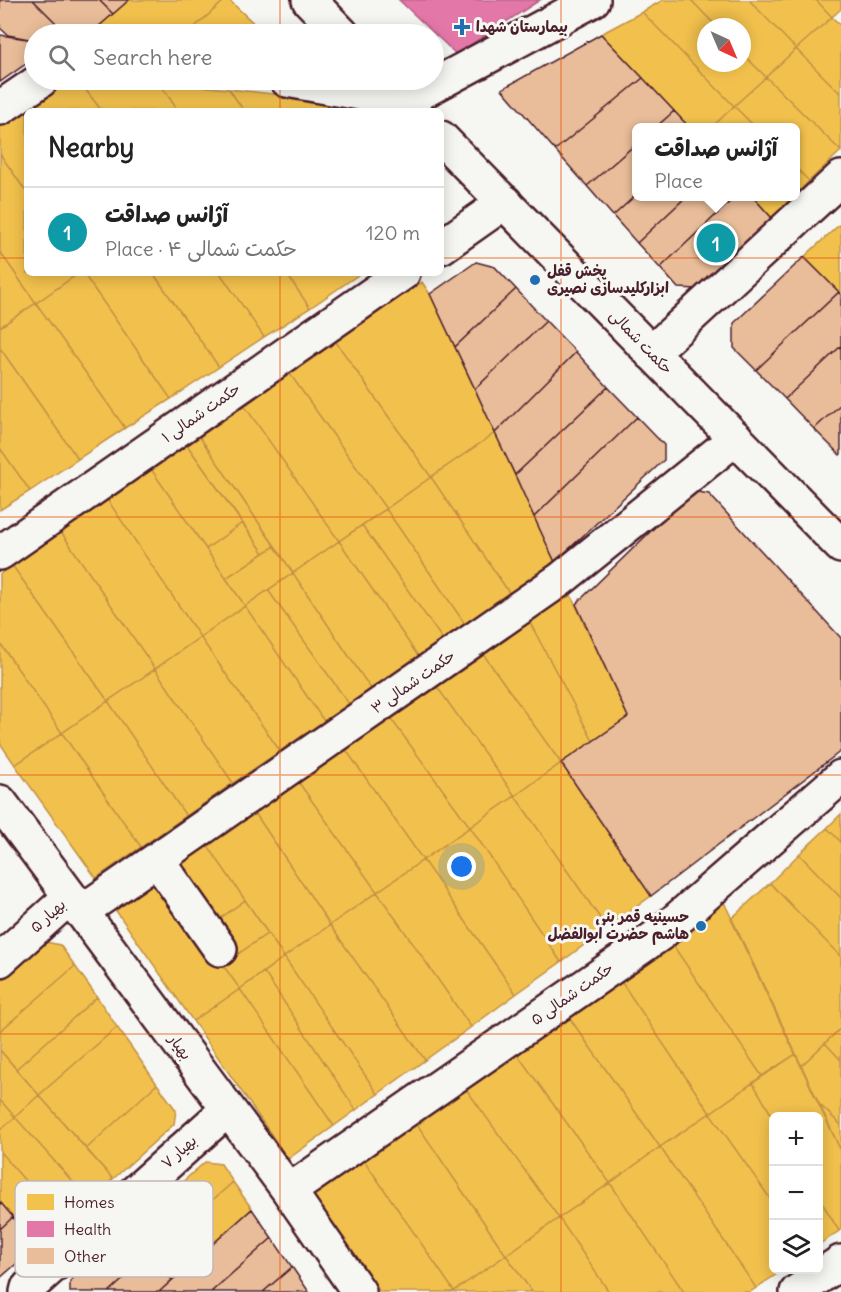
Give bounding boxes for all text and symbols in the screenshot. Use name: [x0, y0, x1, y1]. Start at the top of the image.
place label: بیمارستان شهدا: [476, 17, 568, 36]
marker: بیمارستان شهدا: [453, 18, 471, 36]
north arrow: [697, 18, 751, 72]
search box: [24, 24, 444, 90]
icon: search: [45, 41, 78, 74]
text: Search here: [93, 43, 212, 71]
popup: [632, 123, 800, 201]
text: Nearby: [48, 131, 134, 164]
text: آژانس صداقت: [654, 134, 778, 162]
text: Place: [654, 168, 703, 193]
text: آژانس صداقت: [105, 200, 228, 228]
text: 1: [64, 220, 71, 245]
text: 120 m: [366, 220, 420, 245]
pin: 1: [696, 220, 736, 266]
text: Place · حکمت شمالی ۴: [105, 236, 297, 261]
place label: پخش قفل ابزارکلیدسازی نصیری: [547, 261, 669, 297]
marker: پخش قفل ابزارکلیدسازی نصیری: [528, 273, 542, 287]
street label: حکمت شمالی: [605, 305, 677, 379]
street label: حکمت شمالی ۱: [158, 379, 244, 447]
street label: حکمت شمالی ۳: [367, 646, 459, 718]
your location: [447, 852, 476, 881]
street label: بهیار ۵: [26, 895, 69, 936]
place label: حسینیه قمر بنی هاشم حضرت ابوالفضل: [548, 907, 689, 945]
marker: حسینیه قمر بنی هاشم حضرت ابوالفضل: [694, 919, 708, 933]
street label: حکمت شمالی ۵: [527, 958, 617, 1030]
street label: بهیار: [164, 1029, 196, 1063]
map controls: [769, 1112, 823, 1274]
button: +: [769, 1112, 823, 1166]
street label: بهیار ۷: [157, 1131, 200, 1173]
button: −: [769, 1166, 823, 1220]
legend: [15, 1181, 213, 1277]
text: Homes: [64, 1192, 114, 1212]
text: Health: [64, 1219, 111, 1239]
button: layers: [769, 1220, 823, 1274]
text: Other: [64, 1246, 107, 1266]

